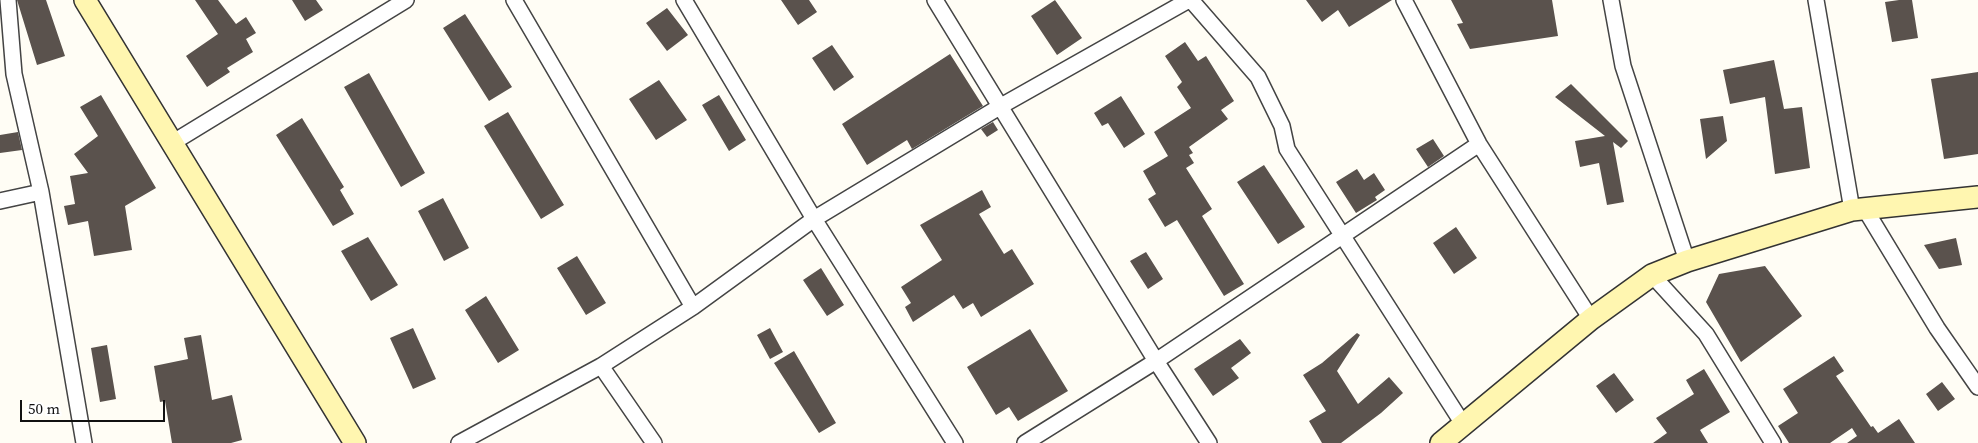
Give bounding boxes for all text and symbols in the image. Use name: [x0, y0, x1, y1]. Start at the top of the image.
scale bar: [22, 390, 168, 422]
text: 50 m: [28, 398, 60, 419]

